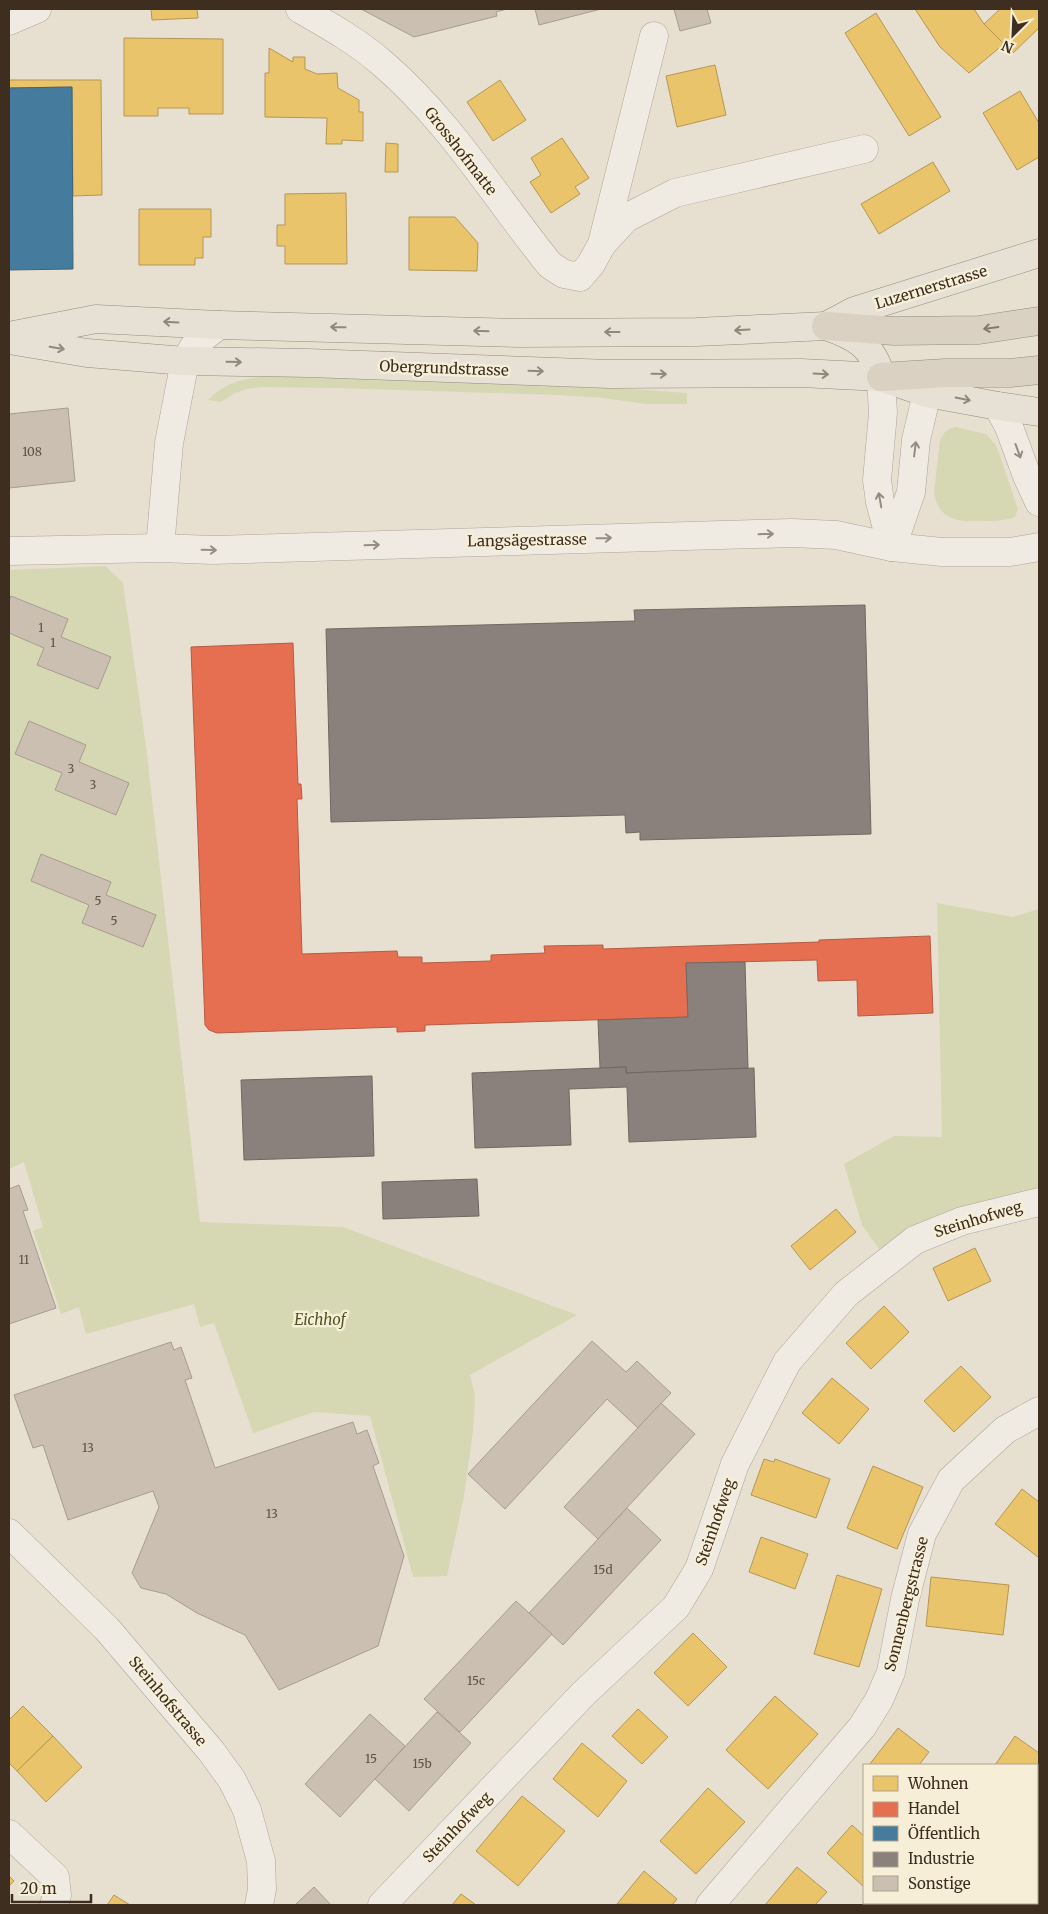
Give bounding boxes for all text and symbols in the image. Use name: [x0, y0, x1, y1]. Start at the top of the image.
north arrow: [988, 10, 1038, 60]
text: N: [999, 36, 1016, 57]
street label: Grosshofmatte: [421, 103, 501, 199]
street label: Luzernerstrasse: [873, 261, 989, 313]
one-way arrow: [163, 318, 179, 327]
one-way arrow: [331, 322, 347, 332]
one-way arrow: [983, 323, 999, 333]
one-way arrow: [734, 325, 750, 334]
one-way arrow: [473, 327, 489, 336]
one-way arrow: [604, 328, 620, 337]
one-way arrow: [48, 344, 64, 354]
street label: Obergrundstrasse: [379, 356, 509, 380]
one-way arrow: [226, 357, 242, 367]
one-way arrow: [528, 367, 544, 376]
one-way arrow: [650, 369, 666, 379]
one-way arrow: [813, 369, 829, 378]
one-way arrow: [954, 395, 970, 405]
one-way arrow: [911, 441, 921, 457]
one-way arrow: [1014, 443, 1023, 458]
house number: 108: [22, 444, 42, 459]
one-way arrow: [874, 492, 884, 508]
street label: Langsägestrasse: [467, 529, 587, 551]
one-way arrow: [758, 529, 774, 539]
one-way arrow: [596, 533, 612, 543]
one-way arrow: [363, 540, 379, 549]
one-way arrow: [200, 545, 217, 555]
house number: 1: [38, 620, 44, 635]
house number: 1: [50, 635, 56, 650]
house number: 3: [68, 761, 75, 776]
house number: 3: [90, 777, 97, 792]
house number: 5: [94, 893, 102, 908]
house number: 5: [110, 913, 118, 928]
street label: Steinhofweg: [932, 1197, 1024, 1241]
house number: 11: [19, 1252, 30, 1267]
park label: Eichhof: [294, 1310, 348, 1329]
house number: 13: [82, 1440, 94, 1455]
street label: Steinhofweg: [691, 1476, 739, 1568]
house number: 13: [266, 1506, 278, 1521]
street label: Sonnenbergstrasse: [880, 1534, 932, 1674]
house number: 15d: [593, 1562, 613, 1577]
street label: Steinhofstrasse: [125, 1652, 211, 1750]
house number: 15c: [467, 1673, 485, 1688]
house number: 15: [365, 1751, 377, 1766]
house number: 15b: [412, 1756, 432, 1771]
legend: [863, 1764, 1038, 1904]
text: Wohnen: [907, 1774, 968, 1793]
street label: Steinhofweg: [419, 1788, 495, 1866]
text: Handel: [908, 1799, 960, 1818]
text: Öffentlich: [908, 1823, 980, 1843]
text: Industrie: [908, 1849, 975, 1868]
scale bar: [12, 1872, 91, 1904]
text: Sonstige: [908, 1874, 971, 1893]
text: 20 m: [20, 1879, 57, 1898]

